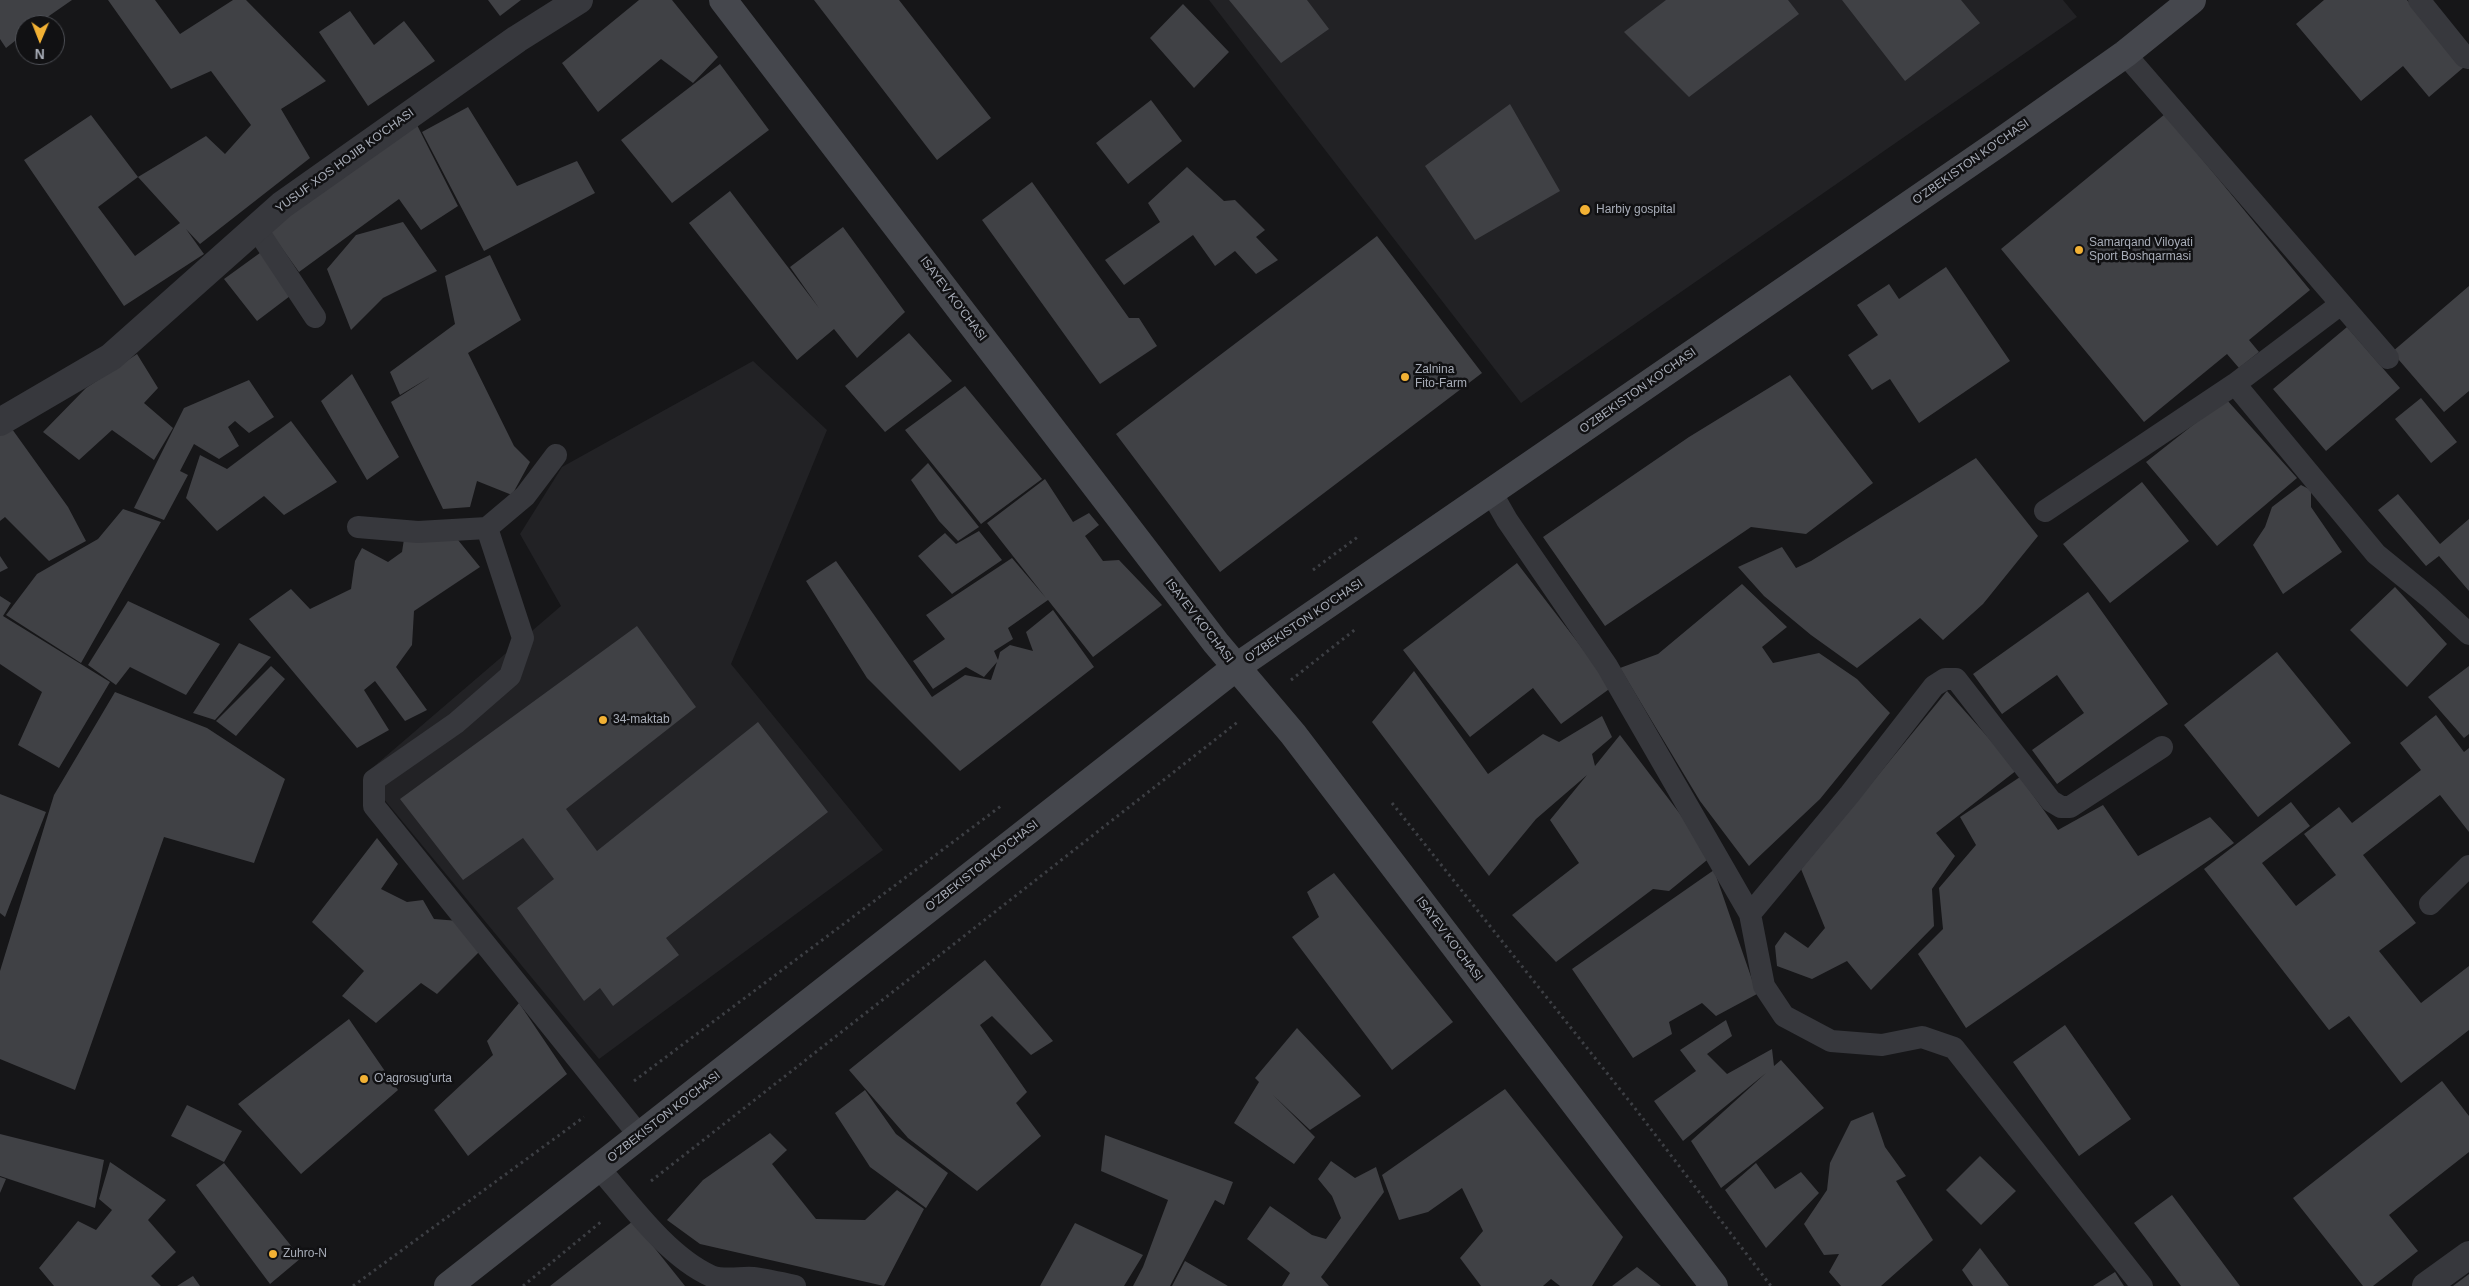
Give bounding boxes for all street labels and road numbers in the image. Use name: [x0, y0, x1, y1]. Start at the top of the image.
street label: YUSUF XOS HOJIB KO'CHASI: [273, 106, 417, 216]
street label: O'ZBEKISTON KO'CHASI: [1910, 116, 2032, 208]
street label: ISAYEV KO'CHASI: [917, 254, 989, 344]
street label: O'ZBEKISTON KO'CHASI: [1577, 345, 1699, 437]
street label: ISAYEV KO'CHASI: [1162, 576, 1236, 666]
street label: O'ZBEKISTON KO'CHASI: [1242, 576, 1366, 666]
street label: O'ZBEKISTON KO'CHASI: [923, 818, 1041, 914]
street label: ISAYEV KO'CHASI: [1413, 894, 1485, 984]
street label: O'ZBEKISTON KO'CHASI: [605, 1069, 723, 1165]

